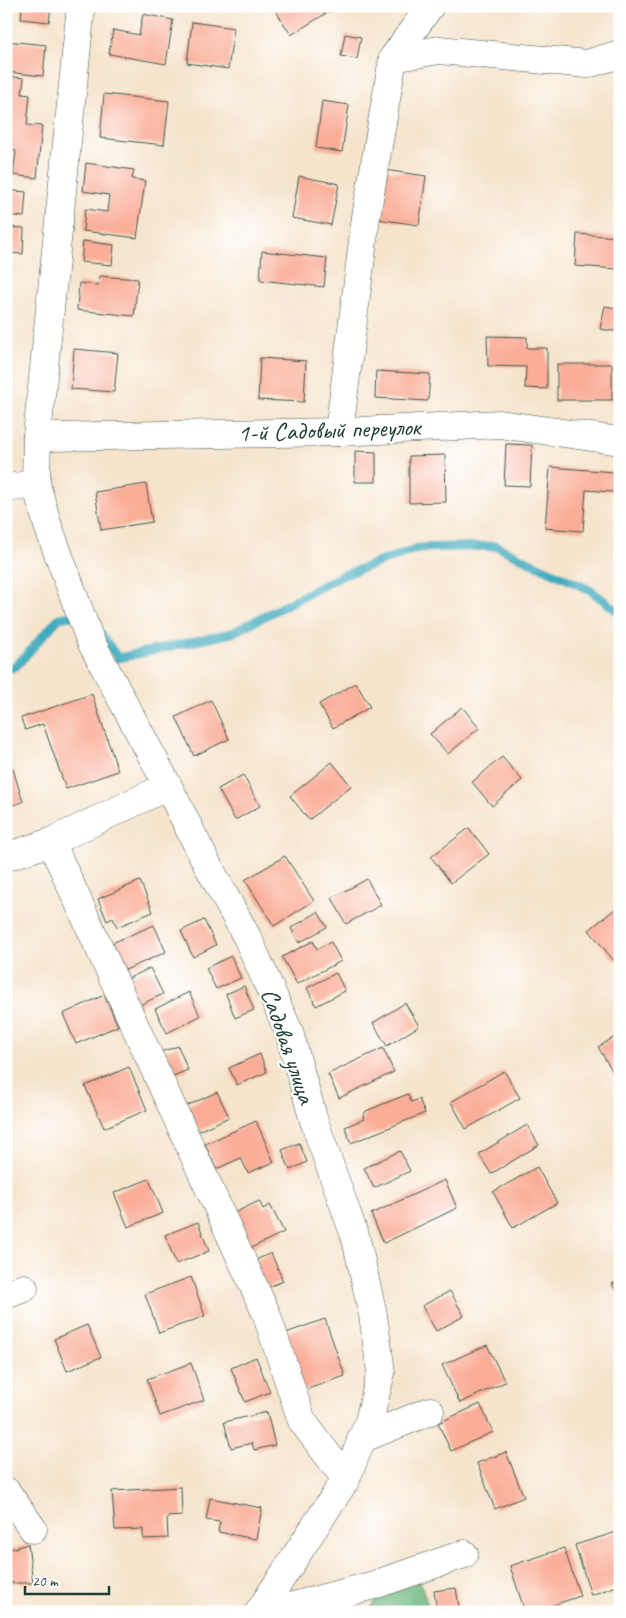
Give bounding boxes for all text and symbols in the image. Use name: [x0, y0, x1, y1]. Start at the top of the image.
street label: 1-й Садовый переулок: [237, 411, 424, 449]
street label: Садовая улица: [253, 984, 323, 1110]
scale bar: [25, 1563, 109, 1595]
text: 20 m: [32, 1572, 59, 1591]

